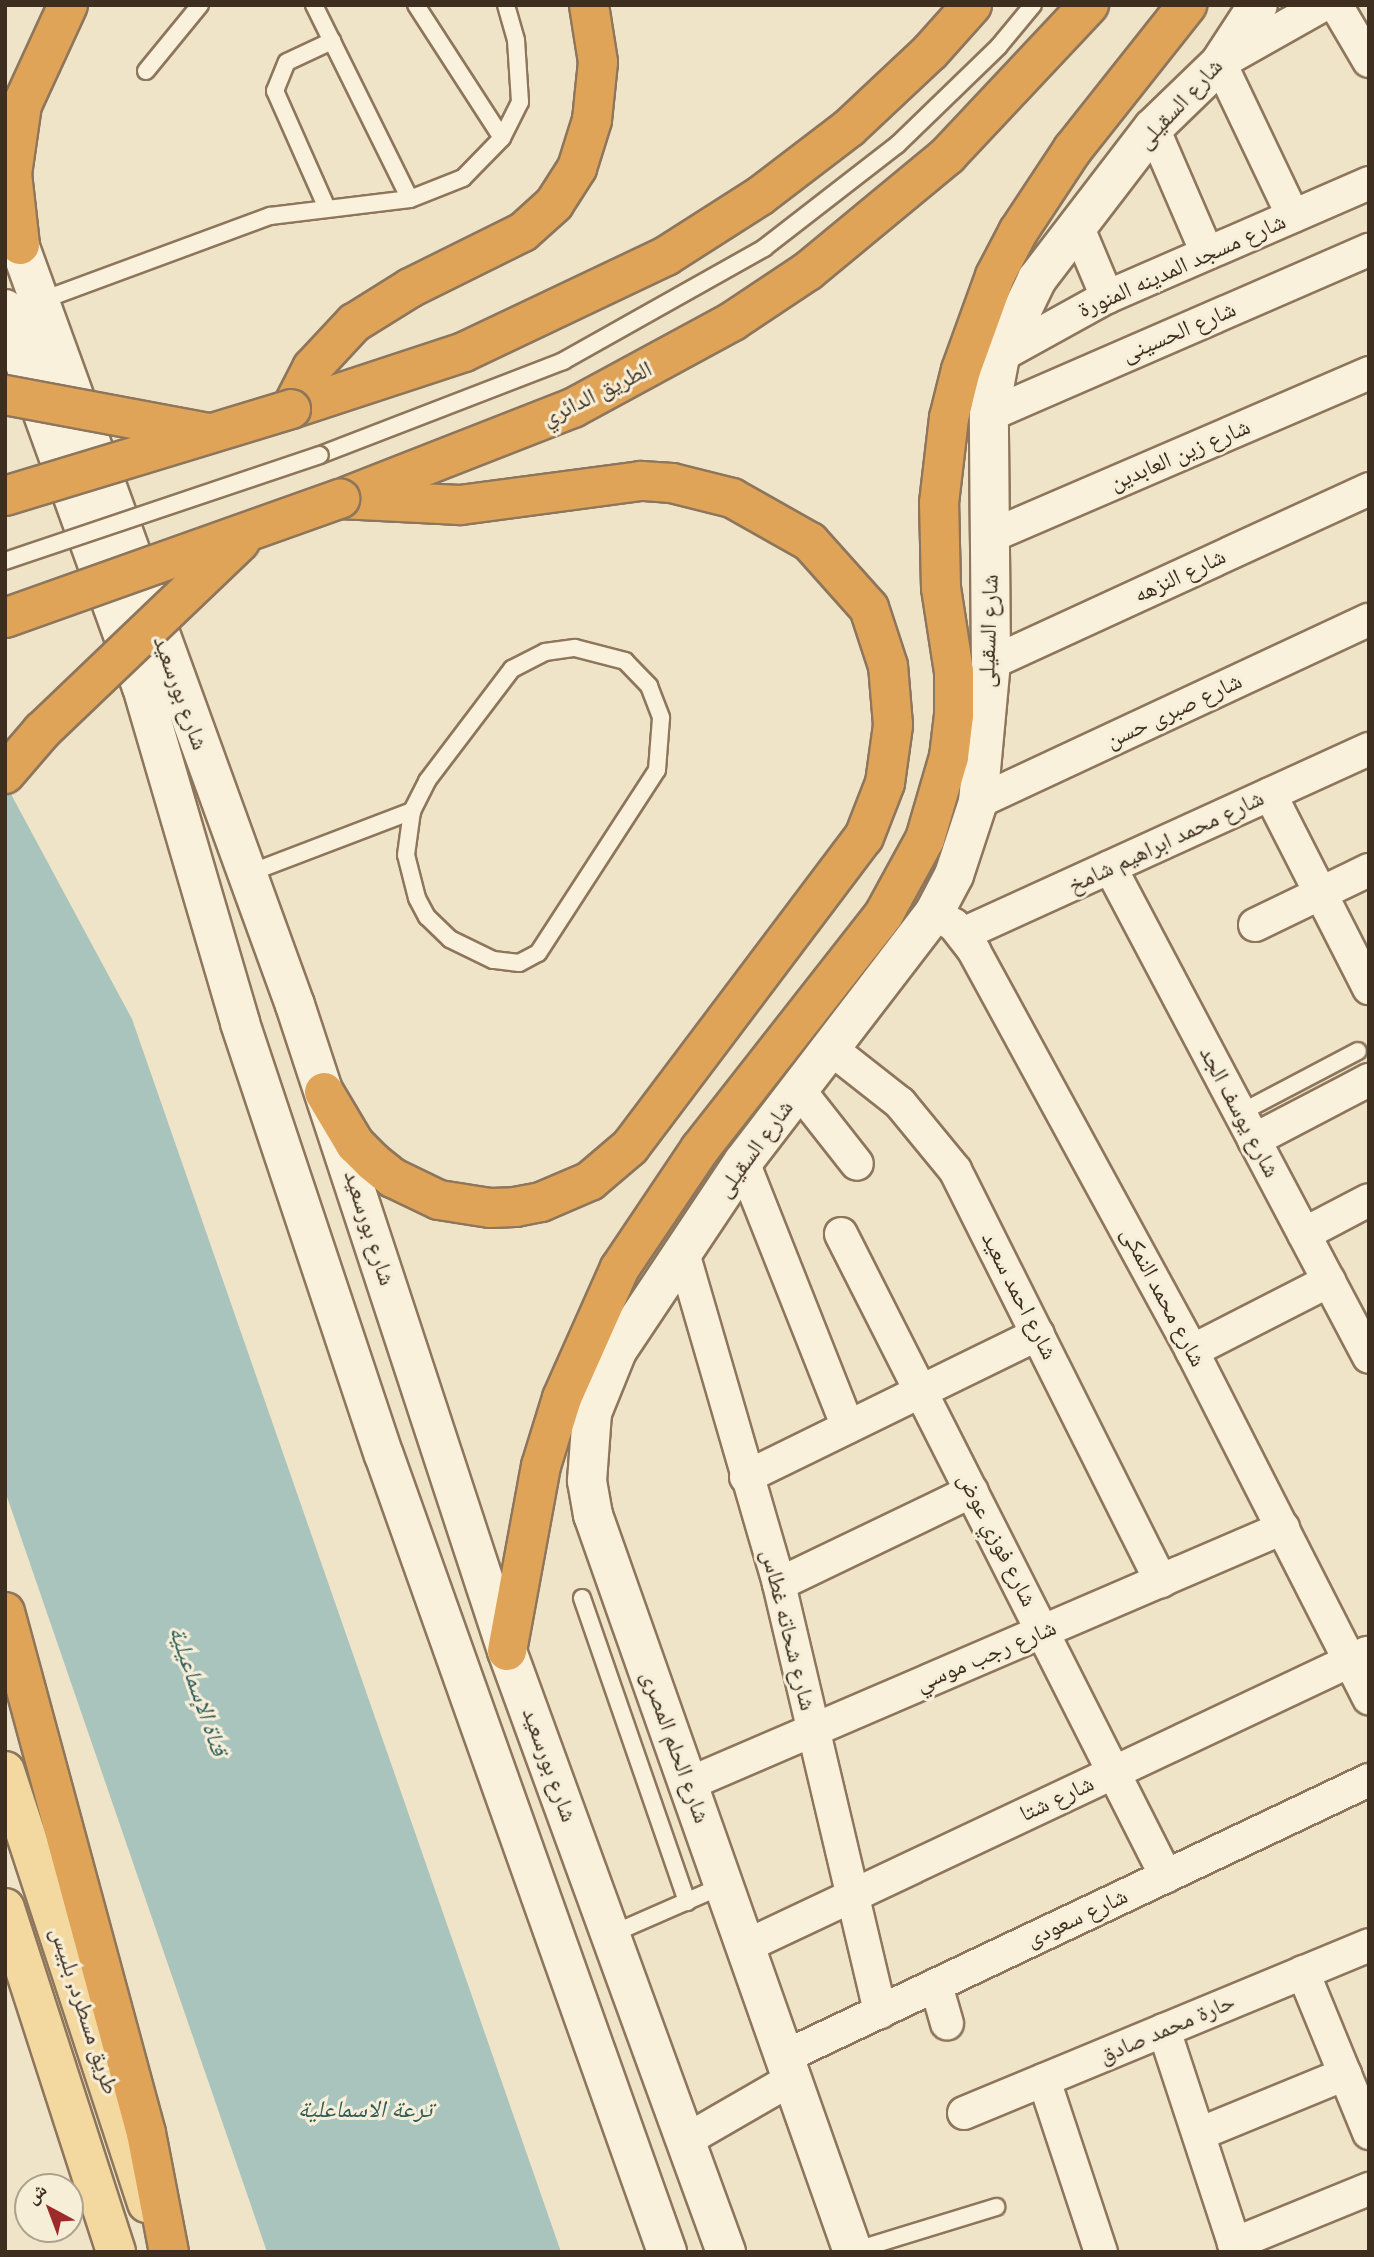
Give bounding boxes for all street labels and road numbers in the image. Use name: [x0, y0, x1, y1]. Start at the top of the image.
street label: شارع السقيلى: [1131, 53, 1229, 155]
street label: شارع مسجد المدينه المنورة: [1074, 208, 1290, 324]
street label: شارع الحسينى: [1118, 296, 1240, 368]
street label: الطريق الدائري: [537, 355, 657, 433]
street label: شارع زين العابدين: [1106, 413, 1254, 497]
street label: شارع النزهه: [1130, 543, 1230, 609]
street label: شارع السقيلى: [973, 574, 1005, 688]
street label: شارع بورسعيد: [147, 632, 213, 754]
street label: شارع صبرى حسن: [1102, 667, 1246, 755]
street label: شارع محمد ابراهيم شامخ: [1064, 785, 1268, 899]
street label: شارع يوسف الجد: [1193, 1042, 1285, 1182]
street label: شارع السقيلى: [710, 1095, 800, 1203]
street label: شارع بورسعيد: [337, 1167, 401, 1289]
street label: شارع محمد النمكى: [1115, 1222, 1211, 1372]
street label: شارع احمد سعيد: [975, 1227, 1063, 1365]
street label: شارع فوزي عوض: [951, 1468, 1043, 1612]
street label: شارع شحاته غطاس: [755, 1547, 821, 1713]
street label: شارع رجب موسي: [912, 1614, 1060, 1698]
street label: شارع الحلم المصرى: [635, 1667, 715, 1827]
street label: شارع بورسعيد: [516, 1704, 582, 1826]
street label: شارع شتا: [1015, 1770, 1099, 1828]
street label: شارع سعودى: [1022, 1883, 1132, 1953]
street label: طريق مسطرد, بلبيس: [44, 1924, 124, 2098]
street label: حارة محمد صادق: [1095, 1988, 1239, 2070]

